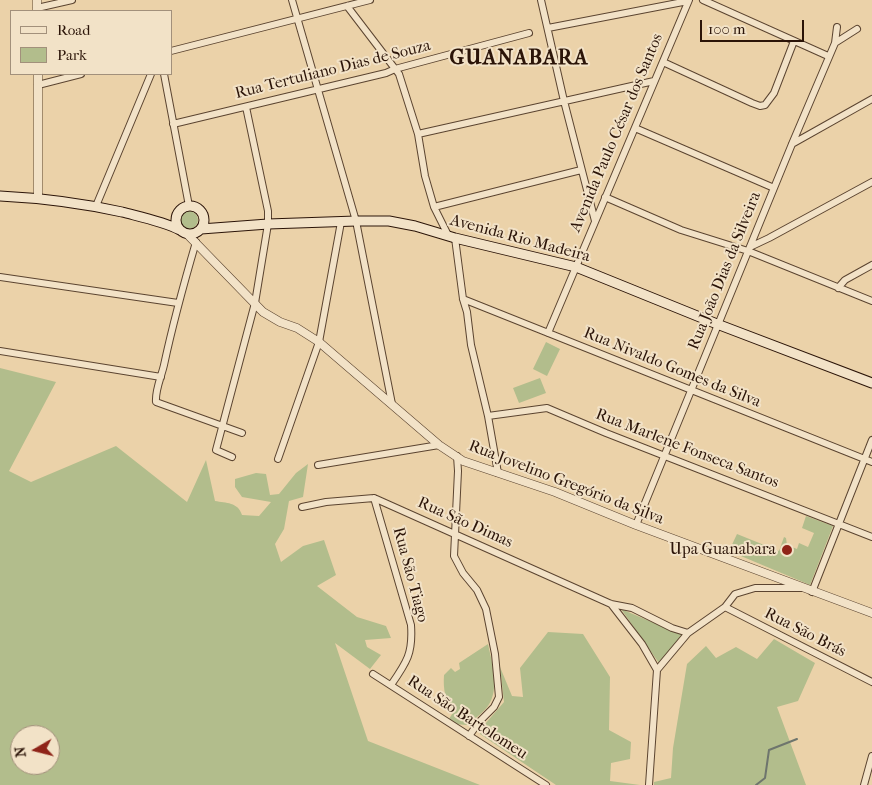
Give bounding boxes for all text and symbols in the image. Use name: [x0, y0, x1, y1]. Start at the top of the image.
legend: [10, 10, 172, 75]
scale bar: [702, 10, 806, 42]
text: 100 m: [708, 20, 746, 38]
text: Road: [57, 21, 90, 39]
street label: Avenida Paulo César dos Santos: [566, 31, 668, 235]
street label: Rua Tertuliano Dias de Souza: [233, 36, 433, 104]
text: Park: [57, 46, 87, 64]
district label: GUANABARA: [448, 46, 590, 72]
street label: Rua João Dias da Silveira: [684, 189, 766, 353]
street label: Avenida Rio Madeira: [448, 211, 592, 267]
street label: Rua Nivaldo Gomes da Silva: [581, 324, 763, 412]
street label: Rua Marlene Fonseca Santos: [593, 405, 781, 493]
street label: Rua Jovelino Gregório da Silva: [466, 437, 666, 529]
street label: Rua São Dimas: [415, 493, 515, 553]
street label: Rua São Tiago: [388, 525, 432, 625]
place label: Upa Guanabara: [670, 540, 776, 560]
marker: Upa Guanabara: [780, 543, 794, 557]
street label: Rua São Brás: [761, 604, 849, 662]
street label: Rua São Bartolomeu: [403, 672, 531, 764]
north arrow: [10, 725, 60, 775]
text: N: [11, 746, 30, 758]

